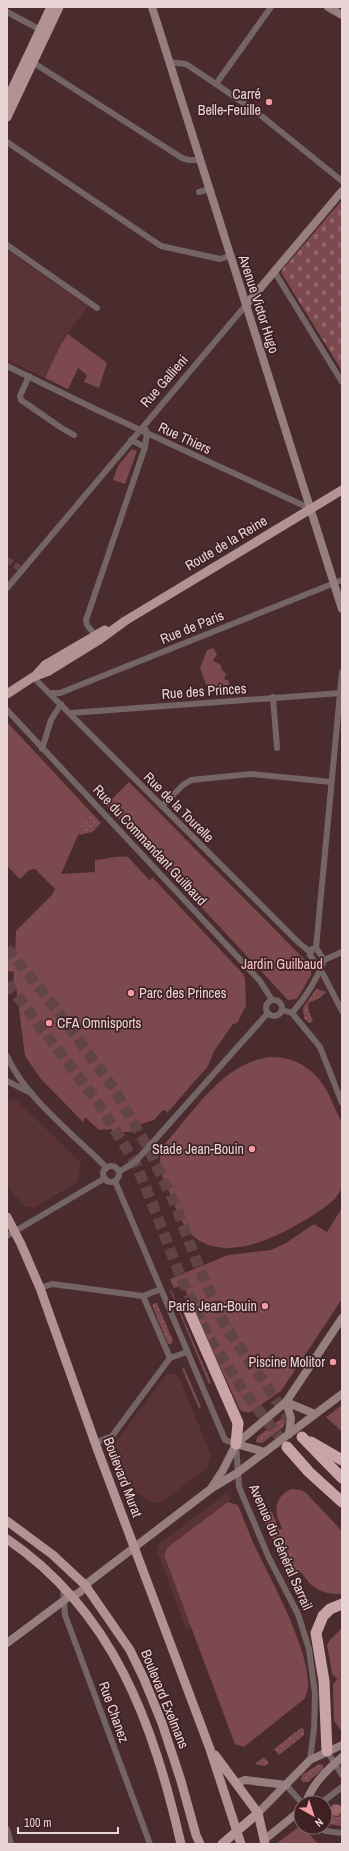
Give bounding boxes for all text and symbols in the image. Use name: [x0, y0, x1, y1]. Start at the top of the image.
place label: Carré Belle-Feuille: [198, 85, 261, 119]
marker: Carré Belle-Feuille: [264, 97, 274, 107]
street label: Avenue Victor Hugo: [234, 252, 283, 355]
street label: Rue Gallieni: [136, 351, 192, 411]
street label: Rue Thiers: [156, 418, 215, 458]
street label: Route de la Reine: [182, 511, 270, 575]
street label: Rue de Paris: [158, 606, 227, 648]
street label: Rue des Princes: [161, 679, 247, 703]
street label: Rue de la Tourelle: [140, 768, 218, 846]
street label: Rue du Commandant Guilbaud: [89, 781, 211, 909]
park label: Jardin Guilbaud: [241, 955, 323, 973]
place label: Parc des Princes: [139, 984, 227, 1002]
marker: Parc des Princes: [126, 988, 136, 998]
place label: CFA Omnisports: [57, 1014, 141, 1032]
marker: CFA Omnisports: [44, 1018, 54, 1028]
place label: Stade Jean-Bouin: [152, 1140, 244, 1158]
marker: Stade Jean-Bouin: [247, 1144, 257, 1154]
place label: Paris Jean-Bouin: [168, 1297, 257, 1315]
marker: Paris Jean-Bouin: [260, 1301, 270, 1311]
place label: Piscine Molitor: [248, 1353, 325, 1371]
marker: Piscine Molitor: [328, 1357, 338, 1367]
street label: Boulevard Murat: [100, 1434, 146, 1520]
street label: Avenue du Général Sarrail: [245, 1480, 317, 1613]
street label: Boulevard Exelmans: [137, 1647, 193, 1751]
street label: Rue Chanez: [95, 1679, 133, 1745]
north arrow: [293, 1795, 333, 1835]
scale bar: [18, 1809, 118, 1835]
text: 100 m: [24, 1815, 51, 1831]
text: N: [312, 1815, 326, 1830]

